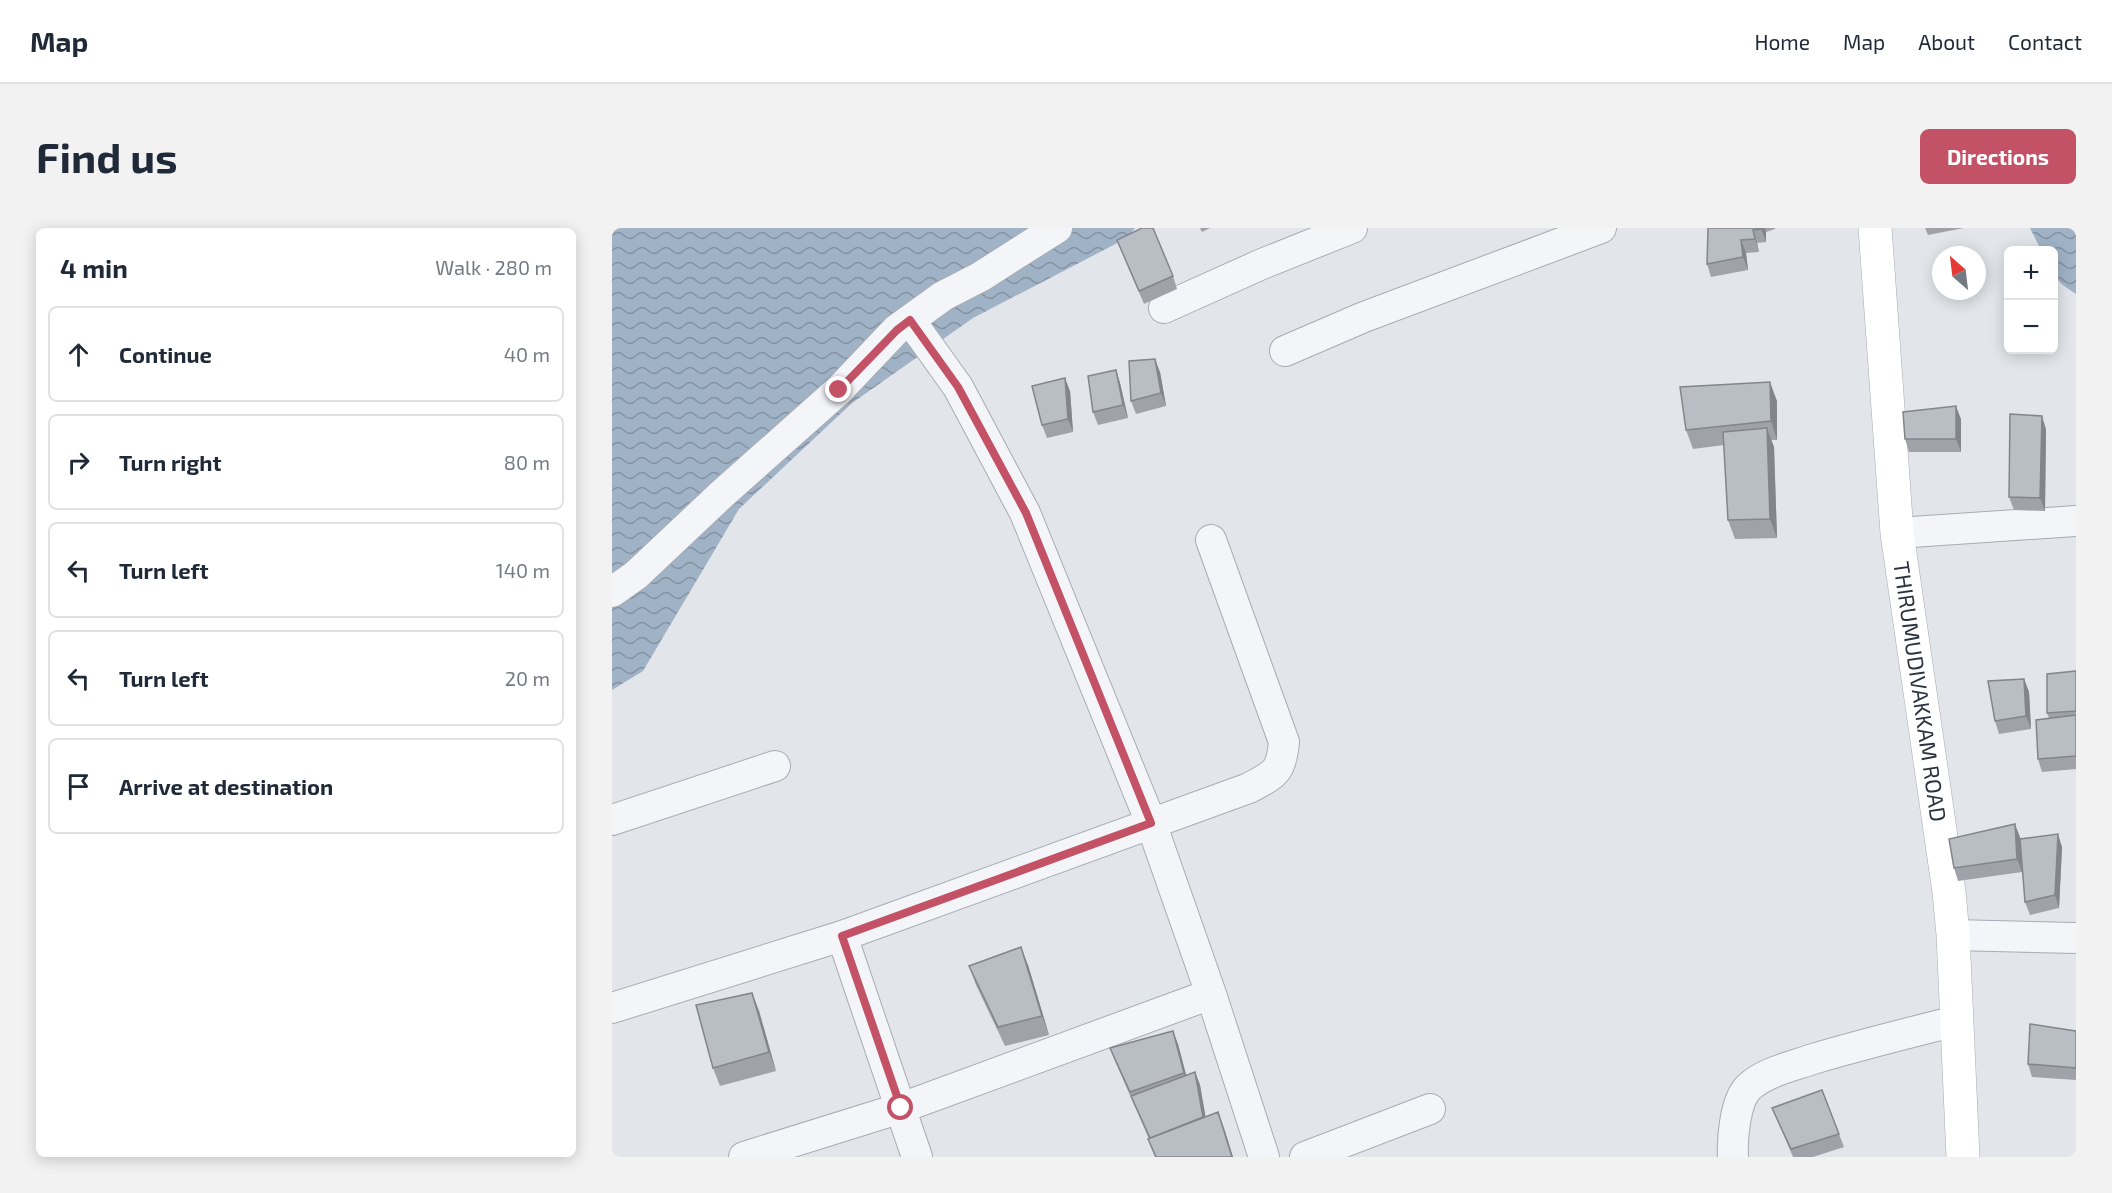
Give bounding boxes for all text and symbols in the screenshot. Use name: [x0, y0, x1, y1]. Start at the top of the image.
text: Map: [30, 24, 88, 58]
text: Home: [1754, 29, 1810, 54]
text: Map: [1843, 29, 1885, 54]
text: About: [1918, 29, 1975, 54]
text: Contact: [2008, 29, 2082, 54]
button: Directions: [1920, 129, 2076, 184]
text: Find us: [36, 131, 178, 181]
north arrow: [1932, 246, 1986, 300]
map controls: [2004, 246, 2058, 354]
button: +: [2004, 246, 2058, 300]
text: 4 min: [60, 252, 128, 283]
text: Walk · 280 m: [435, 255, 552, 279]
button: −: [2004, 300, 2058, 354]
icon: ahead: [62, 338, 95, 371]
text: Continue: [119, 341, 212, 367]
text: 40 m: [504, 342, 550, 366]
route end: [825, 376, 851, 402]
icon: right: [62, 446, 95, 479]
text: Turn right: [119, 449, 221, 475]
text: 80 m: [504, 450, 550, 474]
icon: left: [62, 554, 95, 587]
text: Turn left: [119, 557, 208, 583]
text: 140 m: [496, 558, 550, 582]
street label: THIRUMUDIVAKKAM ROAD: [1889, 560, 1953, 823]
icon: left: [62, 662, 95, 695]
text: Turn left: [119, 665, 208, 691]
text: 20 m: [505, 666, 550, 690]
icon: arrive: [62, 770, 95, 803]
text: Arrive at destination: [119, 773, 333, 799]
route start: [887, 1094, 913, 1120]

